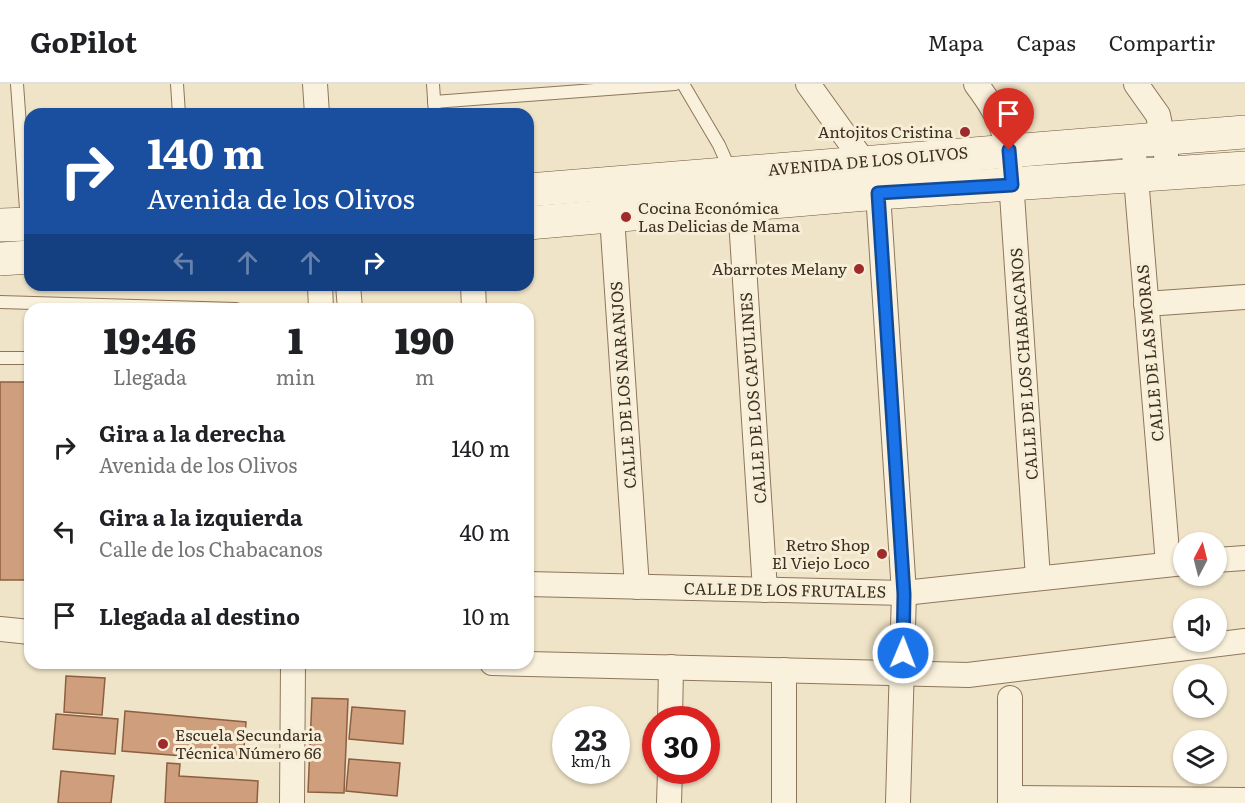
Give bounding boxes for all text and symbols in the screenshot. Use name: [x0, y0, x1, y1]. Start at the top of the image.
text: GoPilot: [30, 20, 137, 62]
text: Mapa: [927, 26, 984, 57]
text: Capas: [1017, 26, 1076, 57]
text: Compartir: [1109, 26, 1215, 57]
pin: [983, 88, 1034, 150]
icon: arrive: [992, 97, 1025, 130]
place label: Antojitos Cristina: [818, 119, 953, 143]
text: 140 m: [147, 120, 264, 182]
marker: Antojitos Cristina: [958, 125, 972, 139]
icon: right: [48, 132, 126, 210]
street label: AVENIDA DE LOS OLIVOS: [767, 139, 969, 181]
text: Avenida de los Olivos: [147, 177, 415, 217]
place label: Cocina Económica Las Delicias de Mama: [638, 195, 800, 237]
marker: Cocina Económica Las Delicias de Mama: [619, 210, 633, 224]
icon: left: [168, 246, 201, 279]
icon: ahead: [231, 246, 264, 279]
icon: ahead: [294, 246, 327, 279]
icon: right: [357, 246, 390, 279]
street label: CALLE DE LOS CHABACANOS: [1003, 247, 1043, 481]
place label: Abarrotes Melany: [712, 256, 848, 280]
marker: Abarrotes Melany: [852, 262, 866, 276]
street label: CALLE DE LAS MORAS: [1129, 264, 1169, 443]
street label: CALLE DE LOS NARANJOS: [603, 281, 641, 490]
street label: CALLE DE LOS CAPULINES: [733, 291, 771, 505]
text: 19:46: [103, 312, 196, 365]
text: 1: [288, 312, 303, 365]
text: 190: [395, 312, 455, 365]
text: Llegada: [113, 361, 187, 391]
text: min: [276, 361, 315, 391]
text: m: [415, 361, 434, 391]
text: Gira a la derecha: [99, 416, 286, 449]
icon: right: [48, 431, 81, 464]
text: 140 m: [451, 431, 510, 464]
text: Avenida de los Olivos: [99, 449, 297, 479]
text: Gira a la izquierda: [99, 500, 303, 533]
icon: left: [48, 515, 81, 548]
text: 40 m: [459, 515, 510, 548]
place label: Retro Shop El Viejo Loco: [772, 532, 870, 574]
north arrow: [1173, 532, 1227, 586]
map controls: [1173, 532, 1227, 784]
text: Calle de los Chabacanos: [99, 533, 323, 563]
marker: Retro Shop El Viejo Loco: [875, 547, 889, 561]
street label: CALLE DE LOS FRUTALES: [684, 575, 886, 603]
button: sound: [1173, 598, 1227, 652]
icon: arrive: [48, 599, 81, 632]
text: Llegada al destino: [99, 599, 300, 632]
text: 10 m: [463, 599, 510, 632]
position arrow: [871, 621, 935, 685]
button: search: [1173, 664, 1227, 718]
speed limit sign: 30: [642, 706, 720, 784]
text: 23: [575, 716, 607, 760]
place label: Escuela Secundaria Técnica Número 66: [175, 722, 322, 764]
button: layers: [1173, 730, 1227, 784]
marker: Escuela Secundaria Técnica Número 66: [156, 737, 170, 751]
text: km/h: [571, 749, 611, 772]

